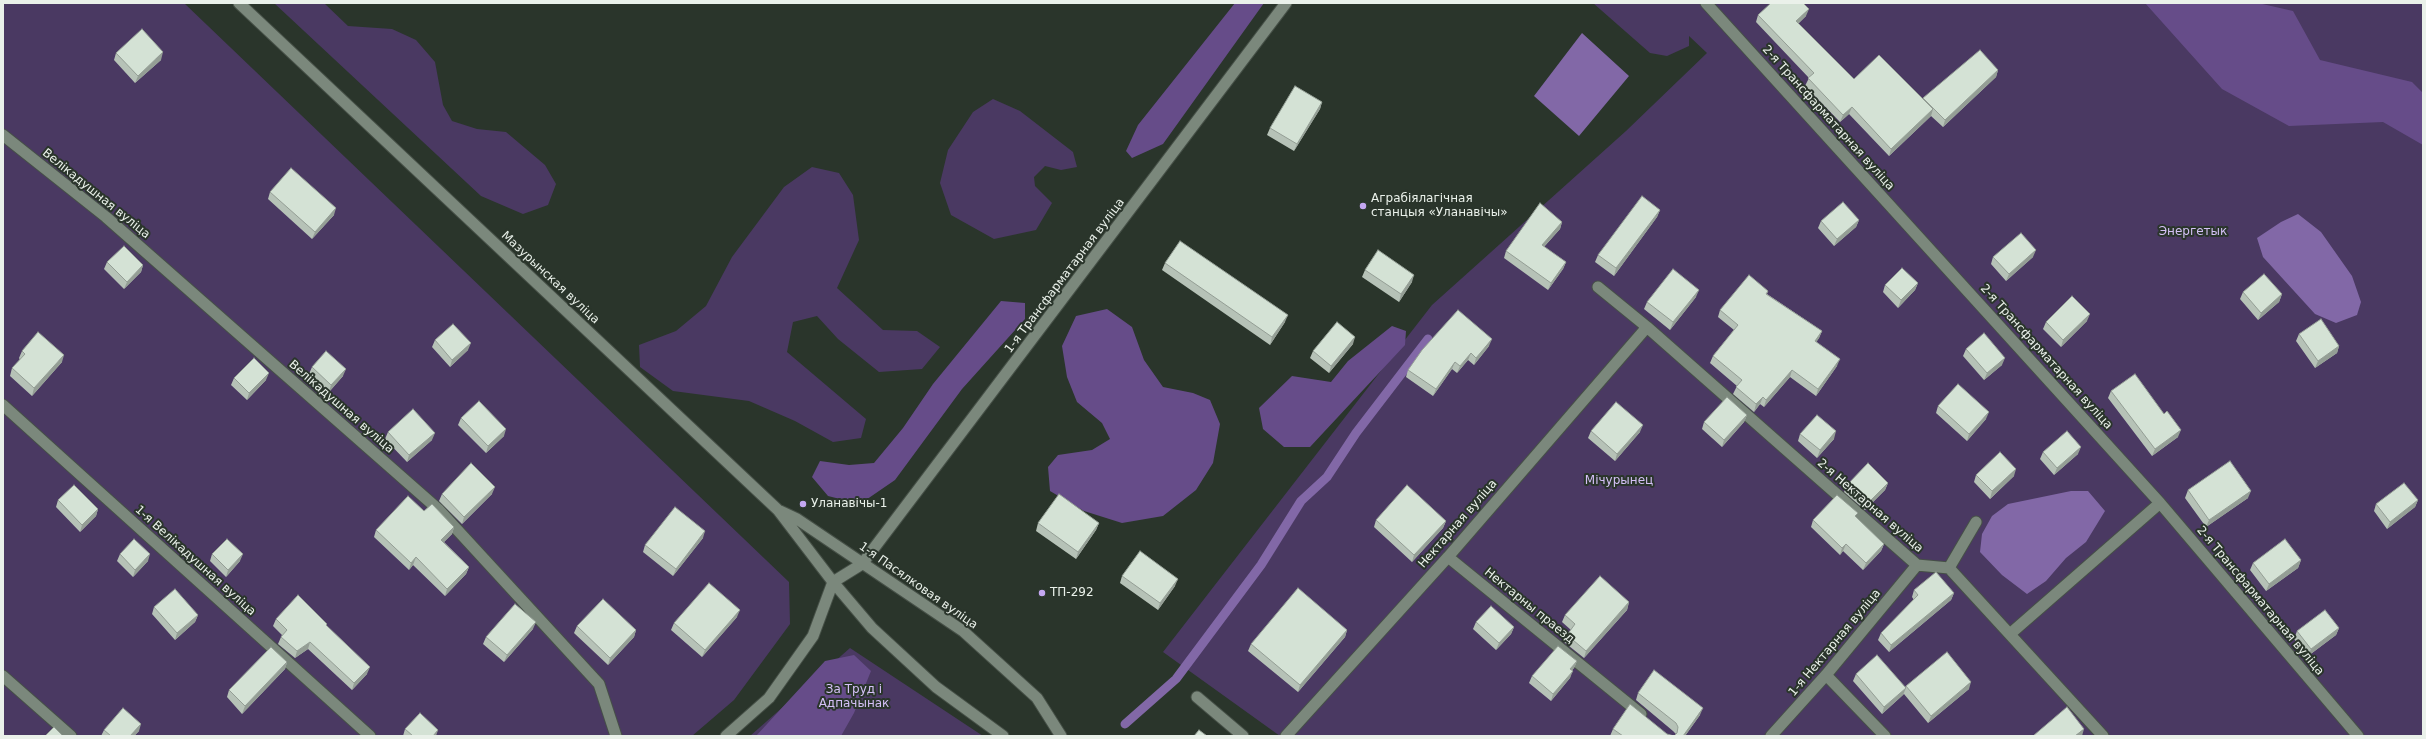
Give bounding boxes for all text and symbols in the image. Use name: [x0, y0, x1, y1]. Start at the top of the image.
street label: 2-я Трансфарматарная вуліца: [1759, 42, 1897, 194]
street label: Велікадушная вуліца: [39, 146, 153, 242]
place label: Аграбіялагічная станцыя «Уланавічы»: [1371, 192, 1508, 220]
street label: 1-я Трансфарматарная вуліца: [1002, 196, 1128, 356]
marker: Аграбіялагічная станцыя «Уланавічы»: [1358, 201, 1368, 211]
park label: Энергетык: [2159, 225, 2227, 239]
street label: Мазурынская вуліца: [498, 229, 602, 327]
street label: 2-я Трансфарматарная вуліца: [1977, 281, 2115, 433]
street label: Велікадушная вуліца: [286, 357, 396, 457]
street label: 2-я Нектарная вуліца: [1814, 456, 1926, 556]
park label: Мічурынец: [1585, 474, 1653, 488]
street label: Нектарная вуліца: [1416, 477, 1500, 571]
place label: Уланавічы-1: [811, 497, 887, 511]
marker: Уланавічы-1: [798, 499, 808, 509]
street label: 1-я Велікадушная вуліца: [132, 503, 258, 619]
street label: 2-я Трансфарматарная вуліца: [2193, 523, 2327, 679]
street label: 1-я Пасялковая вуліца: [856, 539, 980, 633]
street label: Нектарны праезд: [1481, 565, 1577, 647]
place label: ТП-292: [1050, 586, 1094, 600]
street label: 1-я Нектарная вуліца: [1786, 586, 1884, 700]
marker: ТП-292: [1037, 588, 1047, 598]
park label: За Труд і Адпачынак: [819, 683, 889, 711]

